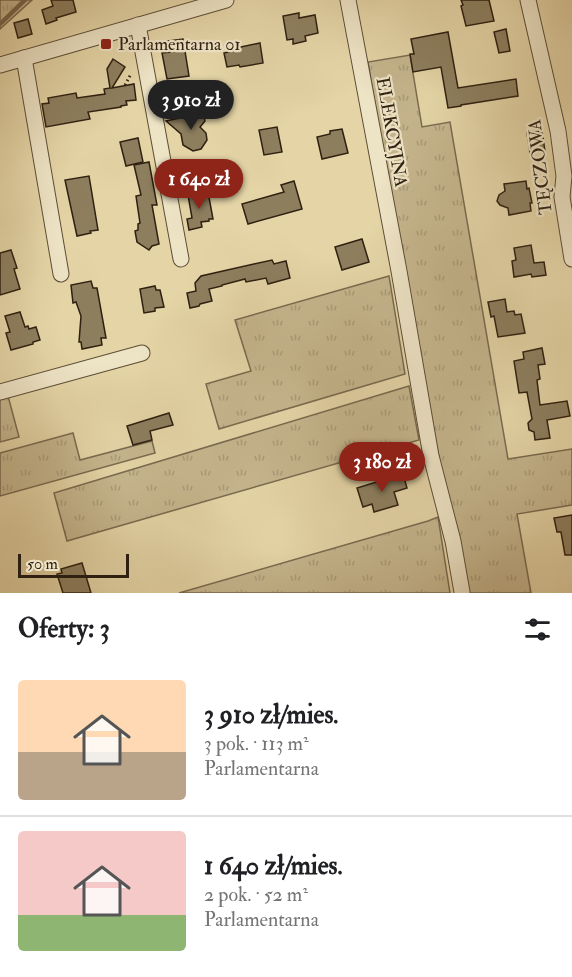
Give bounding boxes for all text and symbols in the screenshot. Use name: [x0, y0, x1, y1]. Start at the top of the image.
place label: Parlamentarna 01: [118, 33, 241, 56]
marker: Parlamentarna 01: [99, 37, 113, 51]
street label: ELEKCYJNA: [371, 75, 413, 189]
pin: 3 910 zł: [129, 80, 253, 131]
text: 3 910 zł: [162, 87, 220, 112]
street label: TĘCZOWA: [523, 117, 558, 216]
pin: 1 640 zł: [137, 159, 261, 210]
text: 1 640 zł: [168, 166, 230, 191]
pin: 3 180 zł: [320, 442, 444, 493]
text: 3 180 zł: [353, 449, 411, 474]
scale bar: [18, 551, 129, 578]
text: 50 m: [27, 554, 58, 574]
text: Oferty: 3: [18, 613, 110, 645]
icon: filters: [521, 613, 554, 646]
text: 3 910 zł/mies.: [204, 699, 338, 731]
icon: home: [66, 704, 138, 776]
text: 3 pok. · 113 m²: [204, 731, 309, 756]
text: Parlamentarna: [204, 756, 319, 781]
text: 1 640 zł/mies.: [204, 850, 342, 882]
icon: home: [66, 855, 138, 927]
text: 2 pok. · 52 m²: [204, 882, 308, 907]
text: Parlamentarna: [204, 907, 319, 932]

